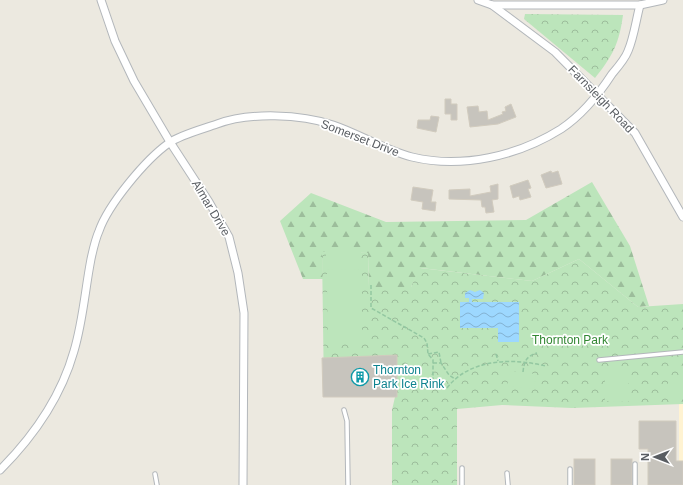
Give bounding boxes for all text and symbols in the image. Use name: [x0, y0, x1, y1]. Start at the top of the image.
street label: Farnsleigh Road: [565, 62, 637, 136]
street label: Somerset Drive: [319, 117, 401, 159]
street label: Almar Drive: [189, 178, 233, 239]
park label: Thornton Park: [532, 333, 609, 347]
place label: Thornton Park Ice Rink: [373, 363, 445, 391]
building icon: Thornton Park Ice Rink: [350, 367, 370, 387]
north arrow: [635, 437, 675, 477]
text: N: [639, 453, 651, 461]

